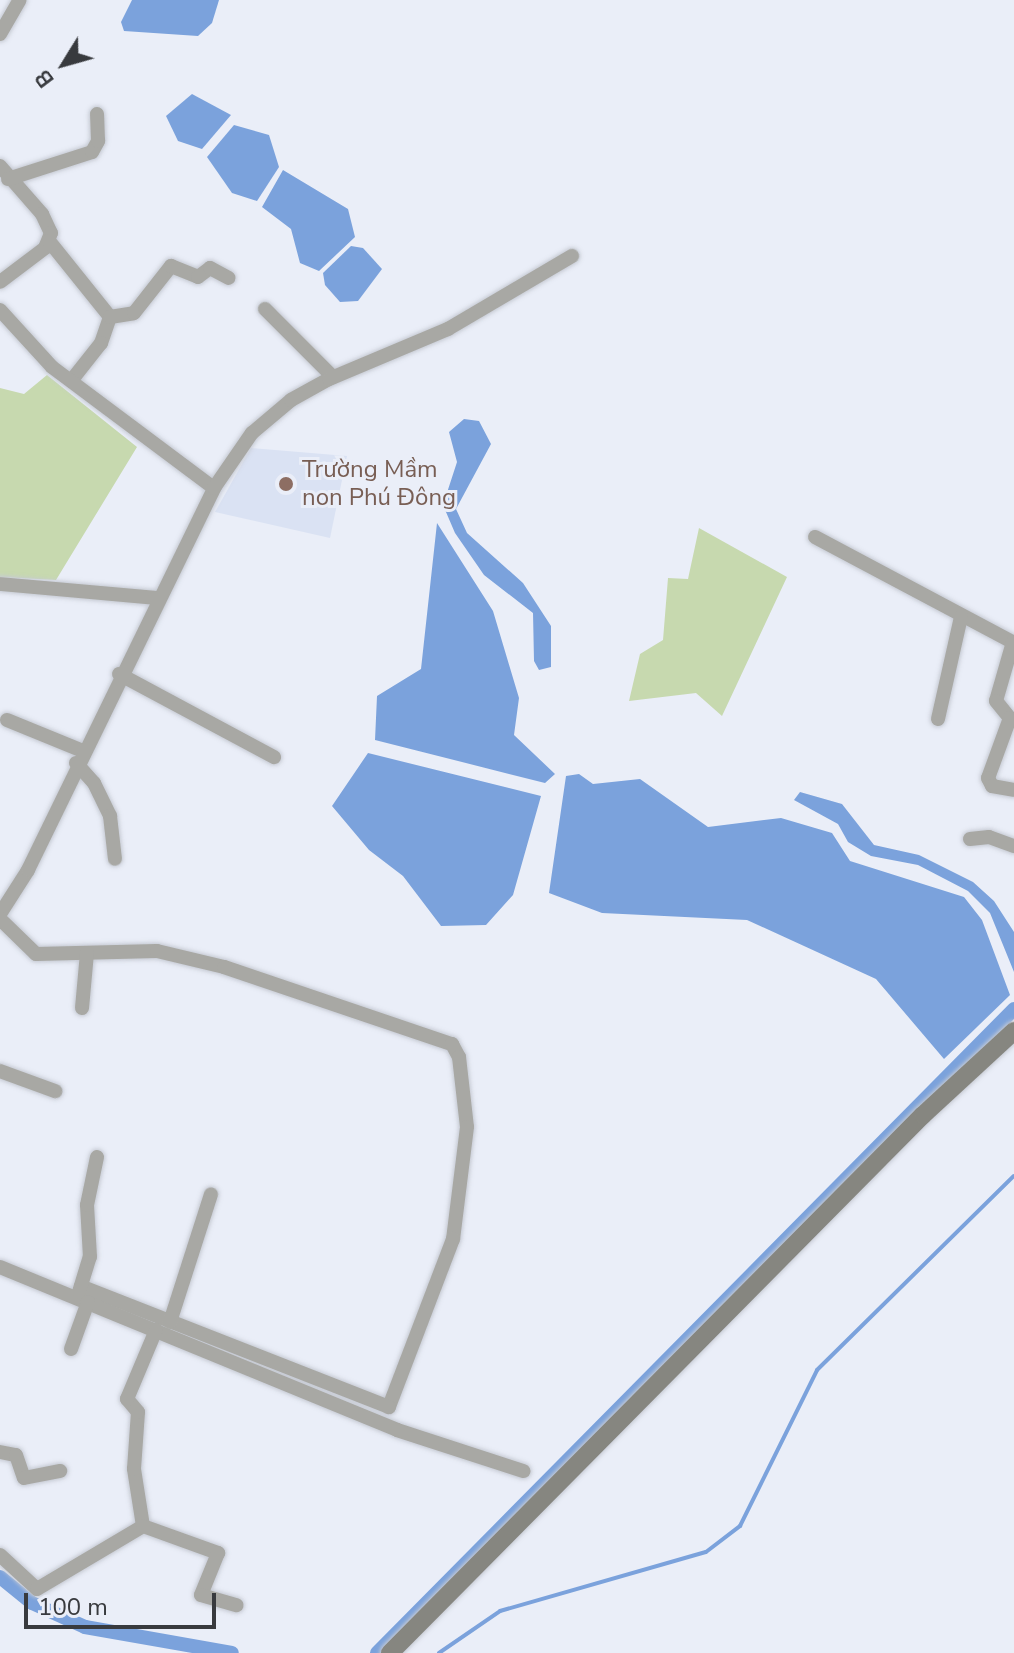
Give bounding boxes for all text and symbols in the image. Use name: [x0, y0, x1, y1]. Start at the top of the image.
north arrow: [24, 24, 104, 104]
text: B: [28, 63, 61, 94]
place label: Trường Mầm non Phú Đông: [302, 456, 456, 512]
marker: Trường Mầm non Phú Đông: [277, 475, 295, 493]
scale bar: [28, 1577, 220, 1627]
text: 100 m: [38, 1591, 108, 1623]

